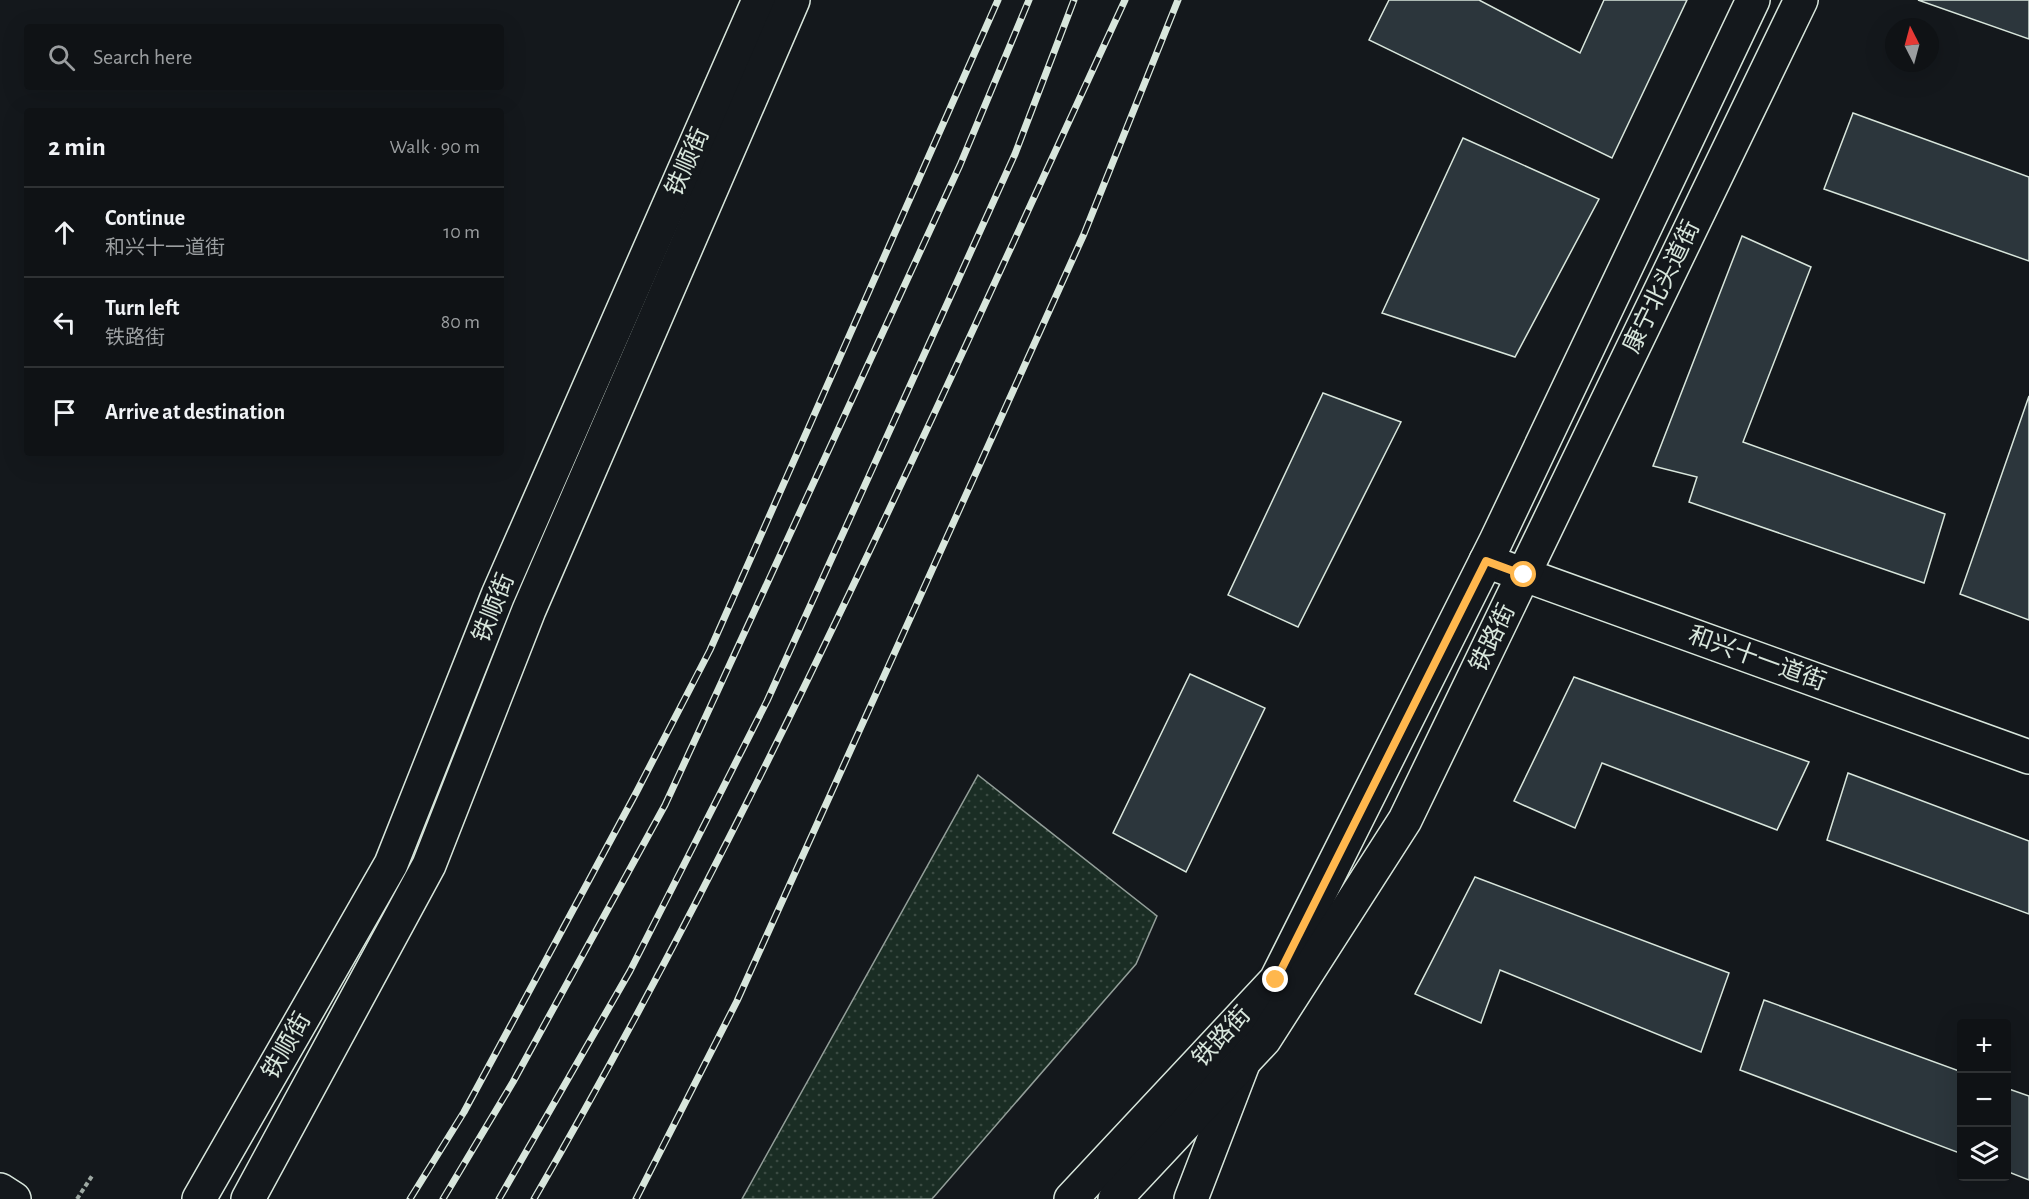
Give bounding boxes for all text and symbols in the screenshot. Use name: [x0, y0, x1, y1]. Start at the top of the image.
north arrow: [1885, 18, 1939, 72]
search box: [24, 24, 504, 90]
icon: search: [45, 41, 78, 74]
text: Search here: [93, 46, 192, 68]
street label: 铁顺街: [661, 123, 714, 200]
text: 2 min: [48, 134, 106, 160]
text: Walk · 90 m: [389, 137, 480, 157]
text: Continue: [105, 207, 185, 229]
icon: ahead: [48, 216, 81, 249]
street label: 康宁北头道街: [1618, 216, 1704, 357]
text: 10 m: [443, 222, 480, 242]
text: 和兴十一道街: [105, 238, 225, 258]
text: Turn left: [105, 297, 179, 319]
icon: left: [48, 306, 81, 339]
text: 80 m: [441, 312, 480, 332]
text: 铁路街: [105, 328, 165, 348]
icon: arrive: [48, 396, 81, 429]
text: Arrive at destination: [105, 401, 285, 423]
route start: [1510, 561, 1536, 587]
street label: 铁顺街: [468, 569, 519, 646]
street label: 铁路街: [1465, 600, 1520, 676]
street label: 和兴十一道街: [1685, 621, 1829, 695]
route end: [1262, 966, 1288, 992]
street label: 铁路街: [1187, 1001, 1255, 1072]
street label: 铁顺街: [257, 1008, 315, 1083]
map controls: [1957, 1019, 2011, 1181]
button: +: [1957, 1019, 2011, 1073]
button: −: [1957, 1073, 2011, 1127]
button: layers: [1957, 1127, 2011, 1181]

